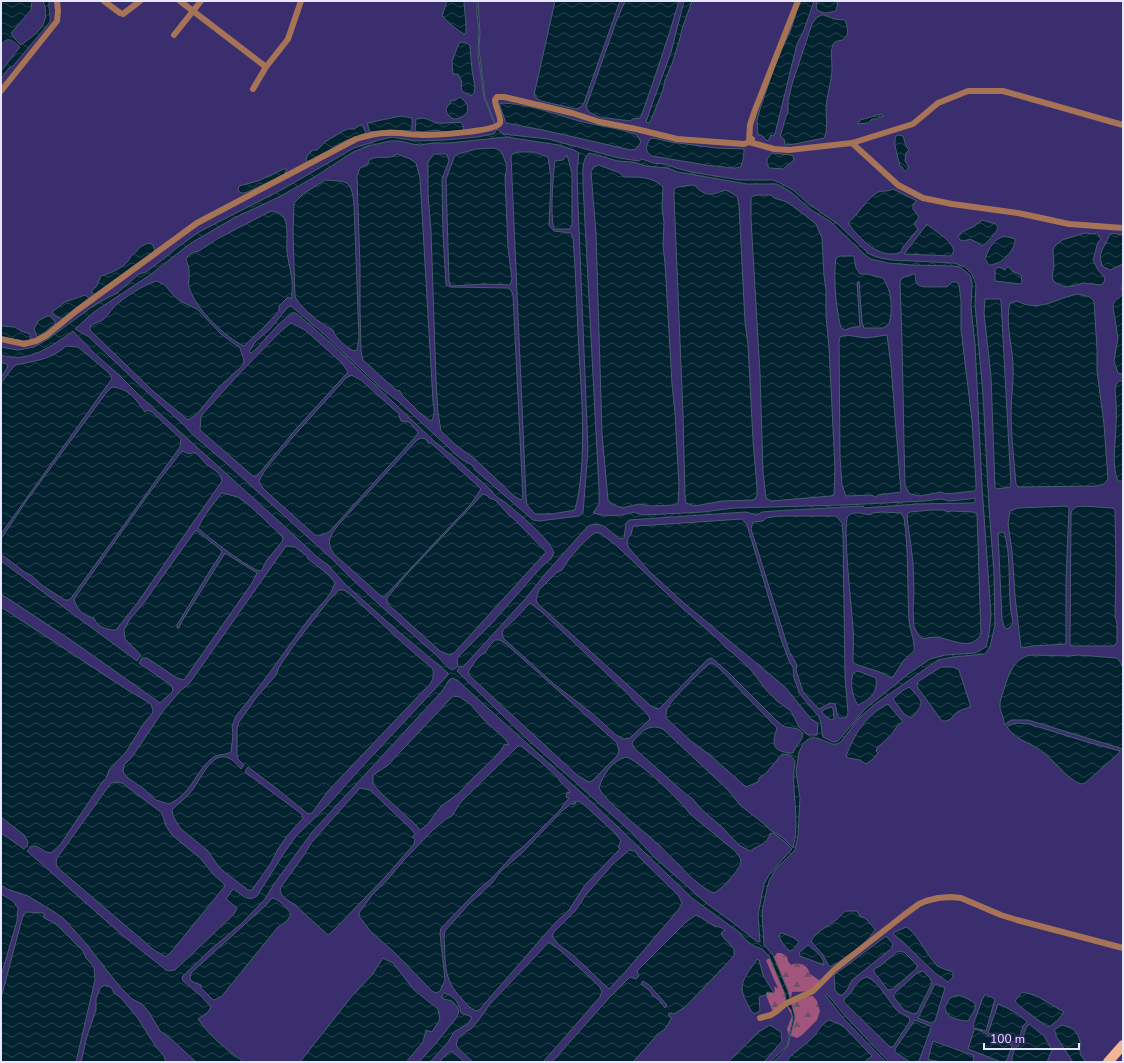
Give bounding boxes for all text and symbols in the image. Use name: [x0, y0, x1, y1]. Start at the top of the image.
scale bar: [984, 1025, 1079, 1051]
text: 100 m: [990, 1031, 1025, 1047]

